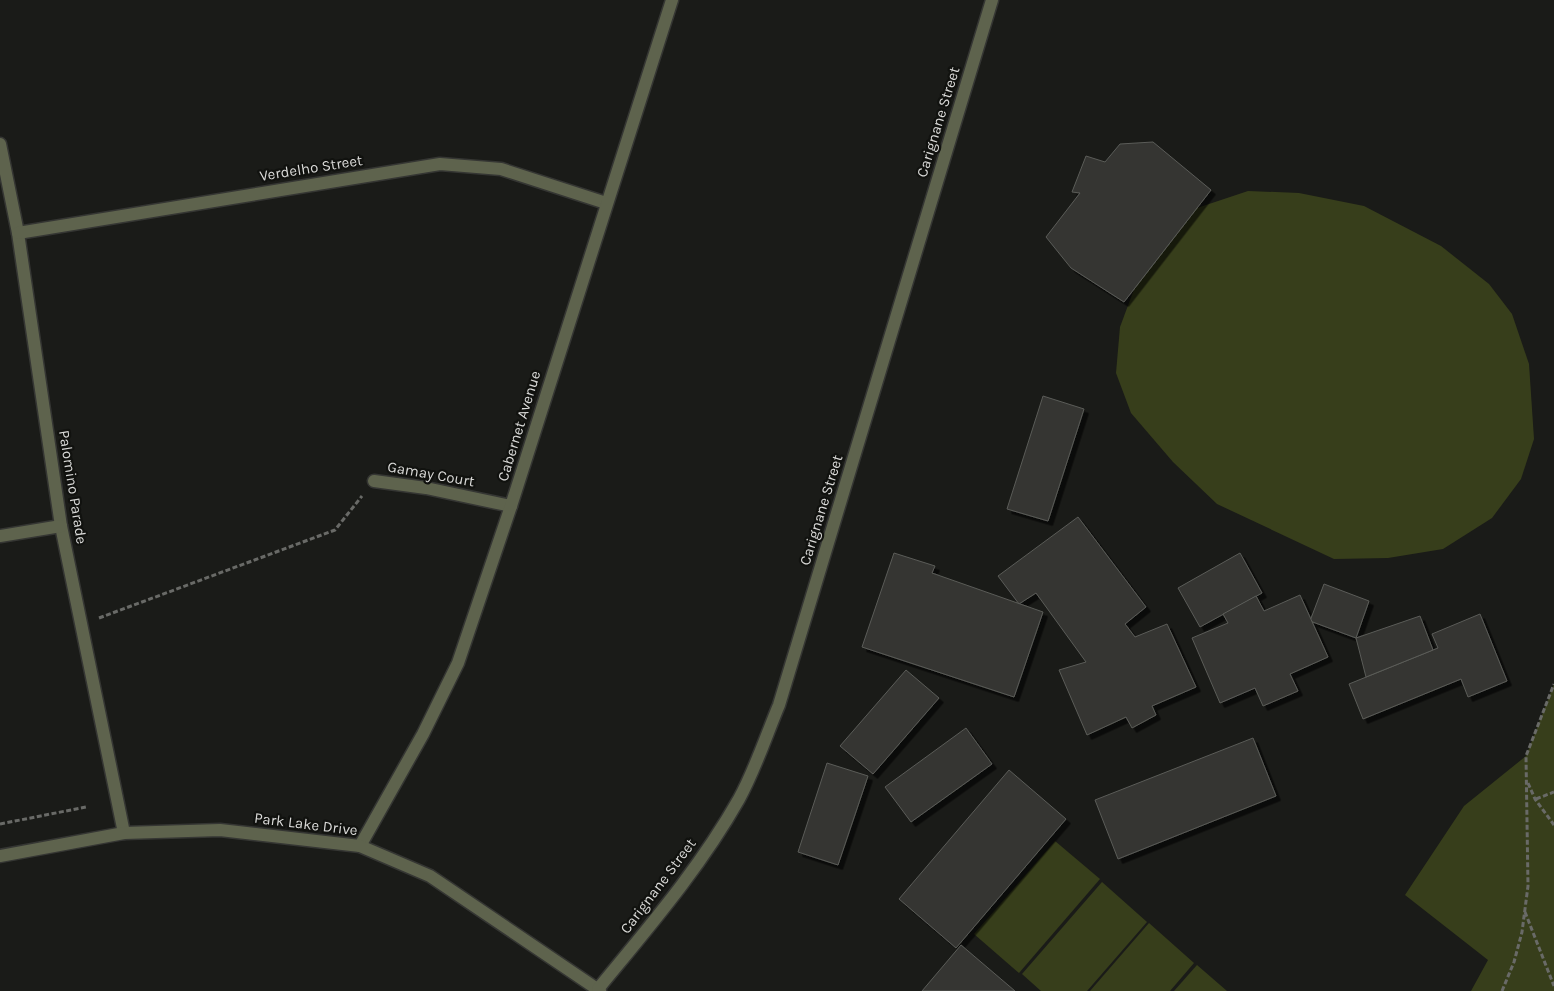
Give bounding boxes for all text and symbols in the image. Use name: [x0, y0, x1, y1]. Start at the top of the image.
street label: Carignane Street: [913, 64, 963, 179]
street label: Verdelho Street: [258, 151, 364, 185]
street label: Cabernet Avenue: [494, 368, 544, 484]
street label: Palomino Parade: [55, 429, 91, 545]
street label: Carignane Street: [796, 452, 846, 567]
street label: Gamay Court: [386, 457, 476, 491]
street label: Park Lake Drive: [253, 809, 359, 839]
street label: Carignane Street: [616, 835, 700, 937]

